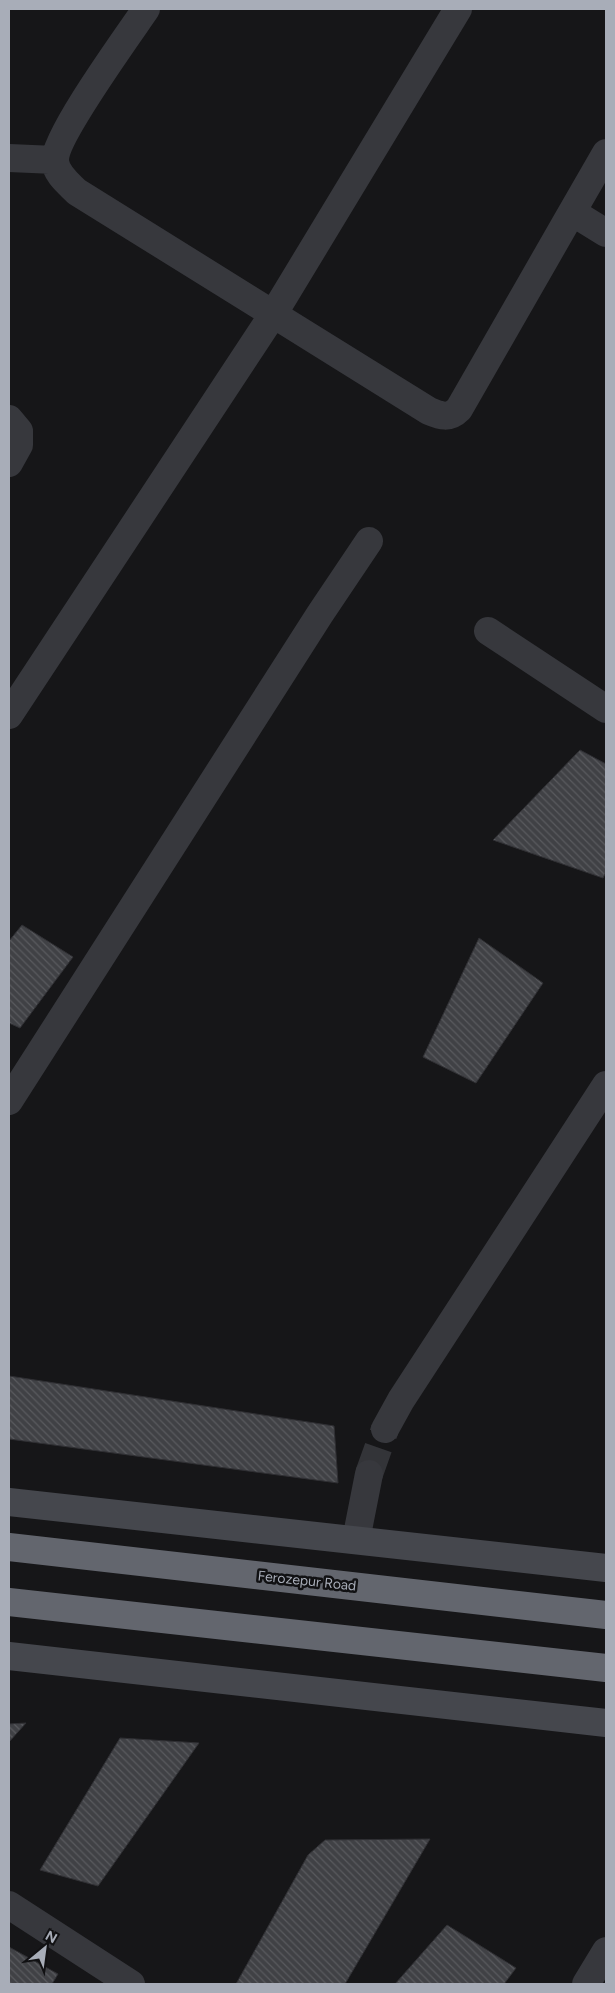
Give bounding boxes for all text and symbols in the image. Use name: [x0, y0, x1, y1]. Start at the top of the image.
street label: Ferozepur Road: [257, 1567, 357, 1595]
north arrow: [20, 1923, 70, 1973]
text: N: [42, 1927, 60, 1947]

